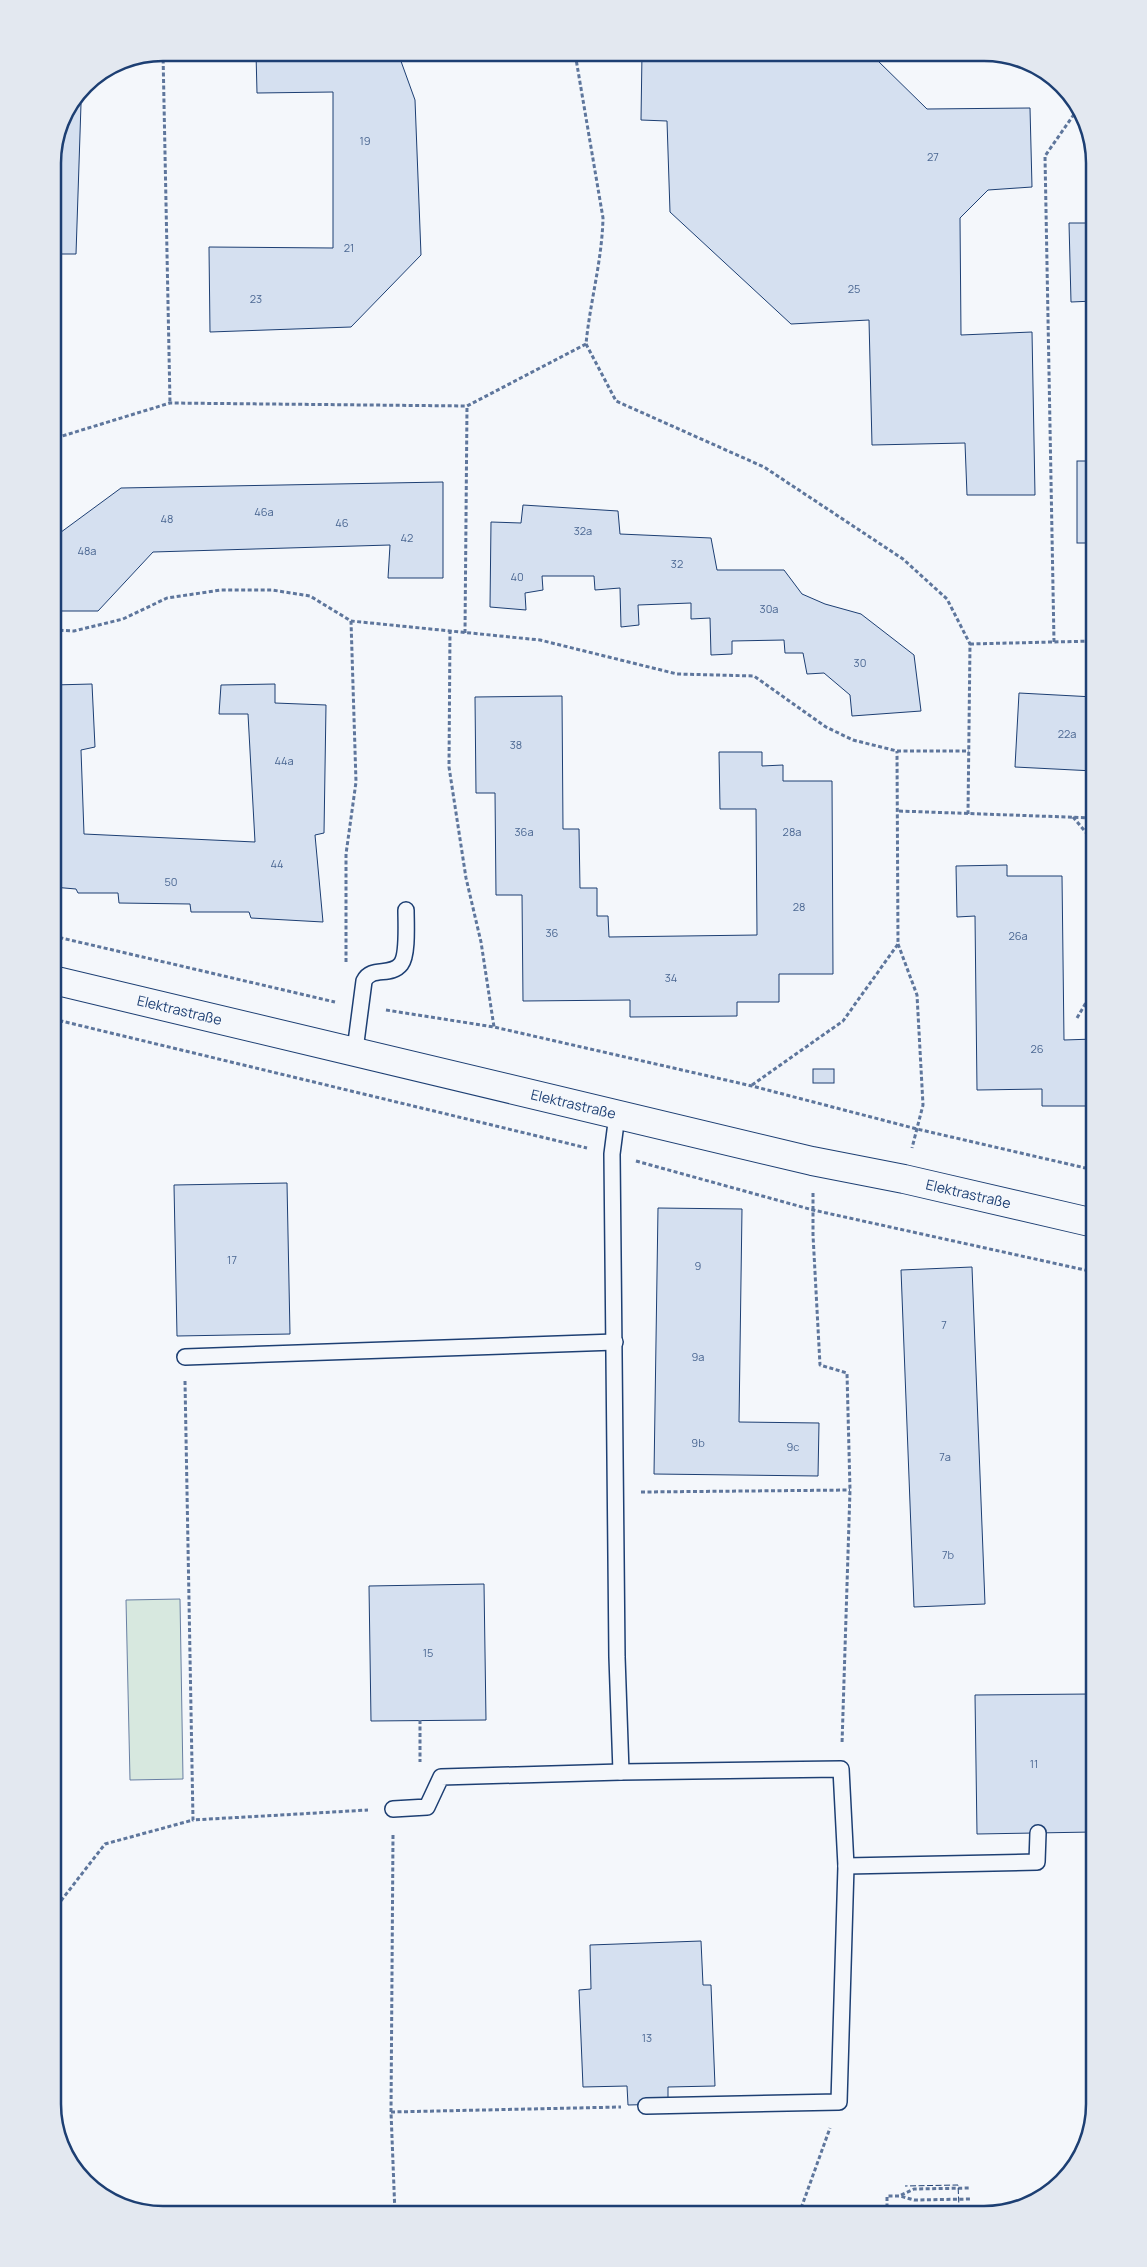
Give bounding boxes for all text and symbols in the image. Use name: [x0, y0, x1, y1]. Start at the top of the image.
house number: 19: [359, 133, 371, 148]
house number: 27: [927, 149, 939, 164]
house number: 21: [344, 240, 354, 255]
house number: 25: [848, 281, 860, 296]
house number: 23: [250, 291, 262, 306]
house number: 46a: [254, 504, 274, 519]
house number: 48: [161, 511, 173, 526]
house number: 46: [335, 515, 349, 530]
house number: 32a: [574, 523, 592, 538]
house number: 42: [401, 530, 413, 545]
house number: 48a: [78, 543, 96, 558]
house number: 32: [671, 556, 683, 571]
house number: 40: [510, 569, 524, 584]
house number: 30a: [760, 601, 778, 616]
house number: 30: [854, 655, 866, 670]
house number: 22a: [1058, 726, 1076, 741]
house number: 38: [510, 737, 522, 752]
house number: 44a: [274, 753, 294, 768]
house number: 36a: [514, 824, 534, 839]
house number: 28a: [783, 824, 801, 839]
house number: 44: [270, 856, 284, 871]
house number: 50: [164, 874, 178, 889]
house number: 28: [793, 899, 805, 914]
house number: 36: [546, 925, 559, 940]
house number: 26a: [1008, 928, 1028, 943]
house number: 34: [665, 970, 677, 985]
street label: Elektrastraße: [135, 990, 224, 1029]
house number: 26: [1030, 1041, 1044, 1056]
street label: Elektrastraße: [529, 1084, 618, 1123]
street label: Elektrastraße: [924, 1174, 1013, 1212]
house number: 17: [227, 1252, 237, 1267]
house number: 9: [695, 1258, 702, 1273]
house number: 7: [941, 1317, 947, 1332]
house number: 9a: [692, 1349, 704, 1364]
house number: 9b: [691, 1435, 705, 1450]
house number: 9c: [787, 1439, 799, 1454]
house number: 7a: [939, 1449, 951, 1464]
house number: 7b: [942, 1547, 954, 1562]
house number: 15: [423, 1645, 433, 1660]
house number: 11: [1030, 1756, 1038, 1771]
house number: 13: [642, 2030, 652, 2045]

